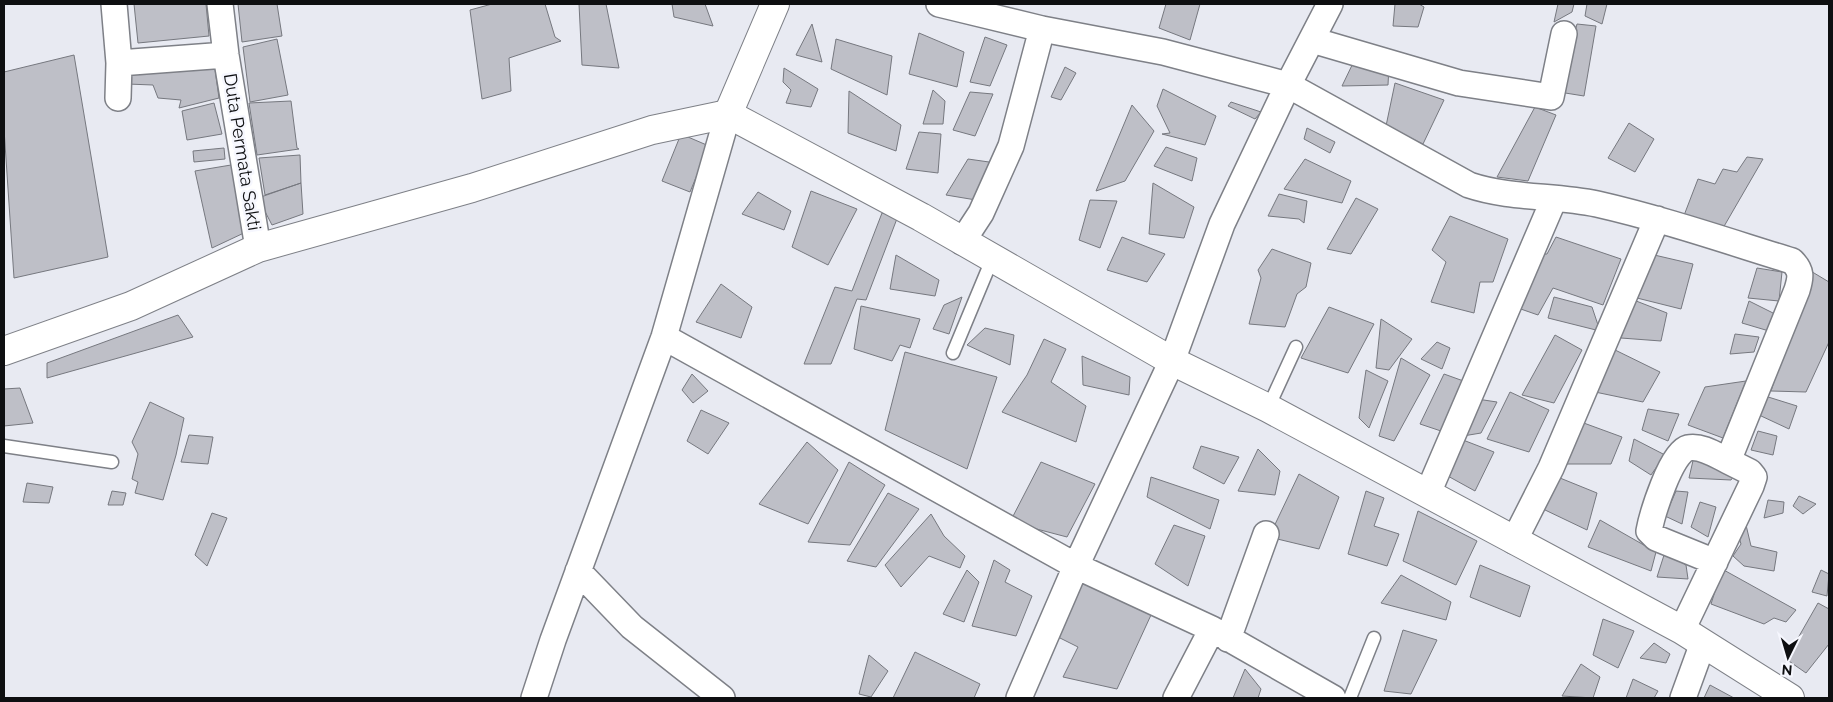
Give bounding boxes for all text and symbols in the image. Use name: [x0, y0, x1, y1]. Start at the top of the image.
street label: Duta Permata Sakti: [220, 72, 265, 232]
north arrow: [1763, 632, 1813, 682]
text: N: [1781, 662, 1793, 678]

